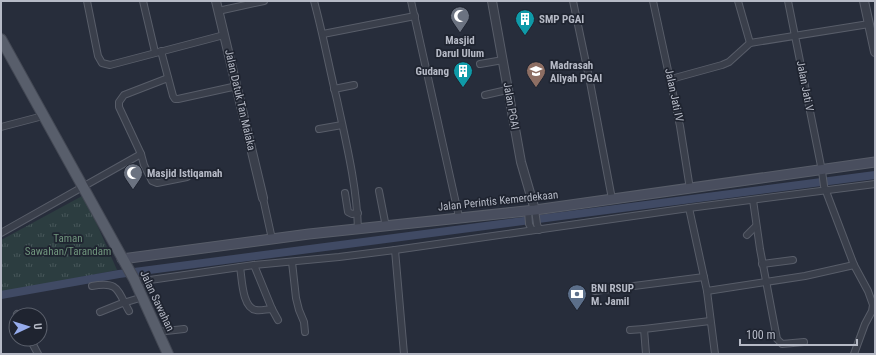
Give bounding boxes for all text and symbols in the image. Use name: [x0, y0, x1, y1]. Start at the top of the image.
mosque icon: Masjid Darul Ulum: [449, 5, 471, 33]
building icon: SMP PGAI: [514, 8, 536, 36]
place label: SMP PGAI: [539, 13, 584, 26]
place label: Masjid Darul Ulum: [436, 34, 484, 60]
street label: Jalan Datuk Tan Malaka: [222, 48, 258, 152]
place label: Madrasah Aliyah PGAI: [550, 59, 602, 85]
building icon: Gudang: [452, 60, 474, 88]
school or university icon: Madrasah Aliyah PGAI: [525, 60, 547, 88]
street label: Jalan Jati V: [794, 60, 816, 112]
place label: Gudang: [416, 65, 449, 78]
street label: Jalan Jati IV: [662, 67, 686, 123]
street label: Jalan PGAI: [500, 81, 522, 131]
mosque icon: Masjid Istiqamah: [122, 162, 144, 190]
place label: Masjid Istiqamah: [147, 167, 223, 180]
street label: Jalan Perintis Kemerdekaan: [437, 188, 559, 214]
park label: Taman Sawahan/Tarandam: [25, 232, 111, 258]
street label: Jalan Sawahan: [137, 269, 177, 333]
place label: BNI RSUP M. Jamil: [591, 282, 634, 308]
bank icon: BNI RSUP M. Jamil: [566, 283, 588, 311]
north arrow: [8, 307, 48, 347]
scale bar: [740, 321, 857, 347]
text: U: [31, 323, 44, 330]
text: 100 m: [746, 328, 776, 342]

